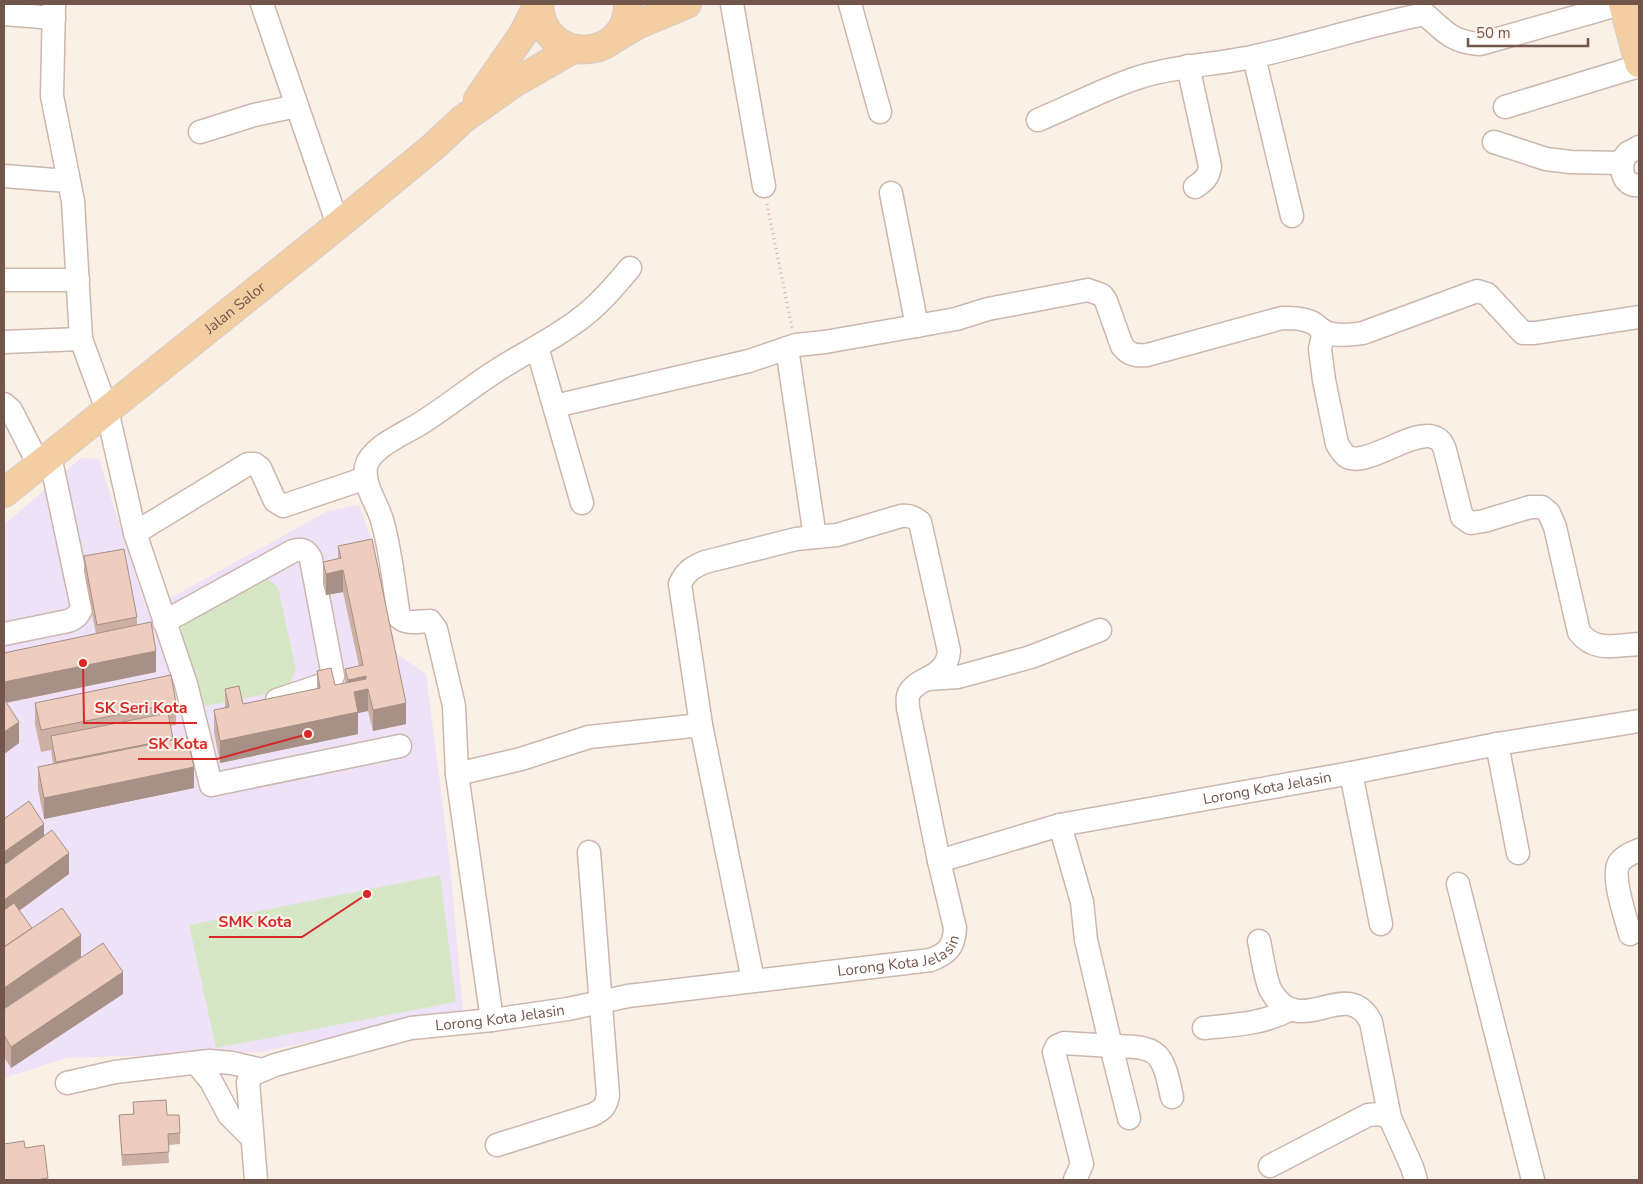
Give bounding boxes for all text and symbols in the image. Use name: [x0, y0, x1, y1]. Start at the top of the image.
scale bar: [1468, 15, 1588, 47]
text: 50 m: [1476, 23, 1511, 43]
street label: Jalan Salor: [199, 277, 270, 339]
callout: SK Seri Kota: [84, 692, 197, 723]
text: SK Seri Kota: [95, 697, 187, 719]
callout: SK Kota: [138, 728, 217, 759]
text: SK Kota: [148, 733, 208, 755]
street label: Lorong Kota Jelasin: [1201, 767, 1333, 809]
callout: SMK Kota: [209, 906, 302, 937]
text: SMK Kota: [218, 911, 292, 933]
street label: Lorong Kota Jelasin: [836, 933, 964, 981]
street label: Lorong Kota Jelasin: [434, 1000, 566, 1036]

